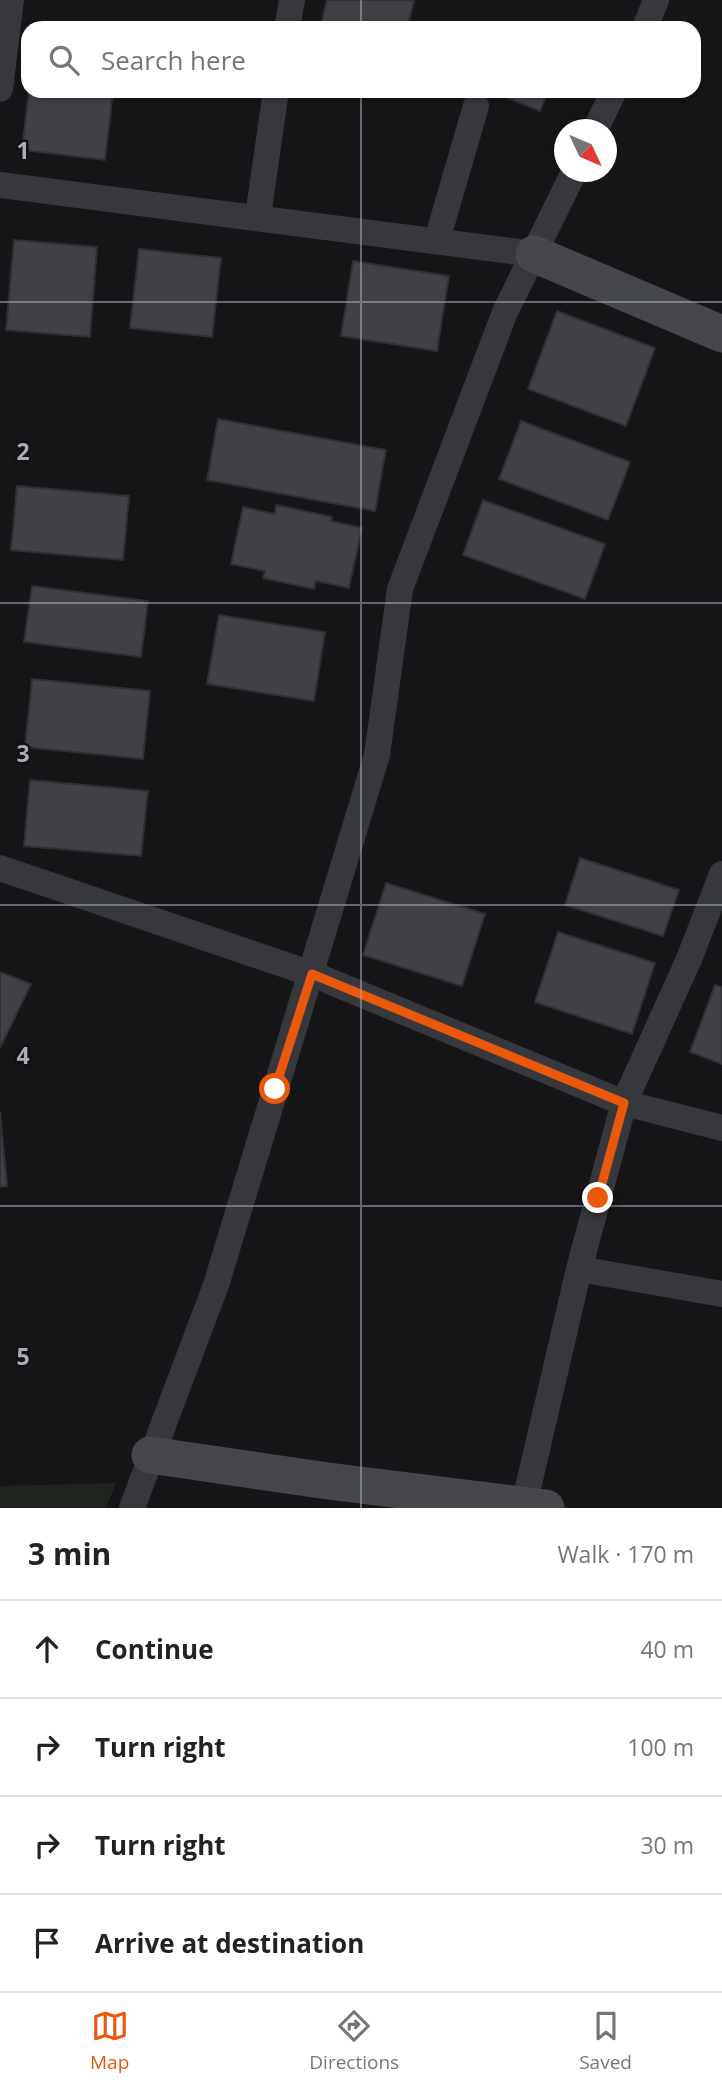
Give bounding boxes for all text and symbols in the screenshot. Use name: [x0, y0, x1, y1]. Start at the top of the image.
search box: [21, 21, 701, 98]
icon: search: [45, 41, 83, 79]
text: Search here: [101, 42, 246, 78]
north arrow: [554, 119, 617, 182]
text: 1: [16, 134, 30, 166]
text: 2: [16, 435, 30, 467]
text: 3: [16, 737, 30, 769]
text: 4: [16, 1039, 30, 1071]
route start: [259, 1073, 290, 1104]
route end: [582, 1182, 613, 1213]
text: 5: [16, 1340, 30, 1372]
text: 3 min: [28, 1533, 111, 1574]
text: Walk · 170 m: [557, 1538, 694, 1570]
icon: ahead: [28, 1630, 66, 1668]
text: Continue: [95, 1631, 214, 1667]
text: 40 m: [640, 1633, 694, 1665]
icon: right: [28, 1728, 66, 1766]
text: Turn right: [95, 1729, 226, 1765]
text: 100 m: [627, 1731, 694, 1763]
icon: right: [28, 1826, 66, 1864]
text: Turn right: [95, 1827, 226, 1863]
text: 30 m: [640, 1829, 694, 1861]
icon: arrive: [28, 1924, 66, 1962]
text: Arrive at destination: [95, 1925, 364, 1961]
tab: Map: [90, 2007, 129, 2075]
tab: Directions: [309, 2007, 399, 2075]
tab: Saved: [579, 2007, 632, 2075]

